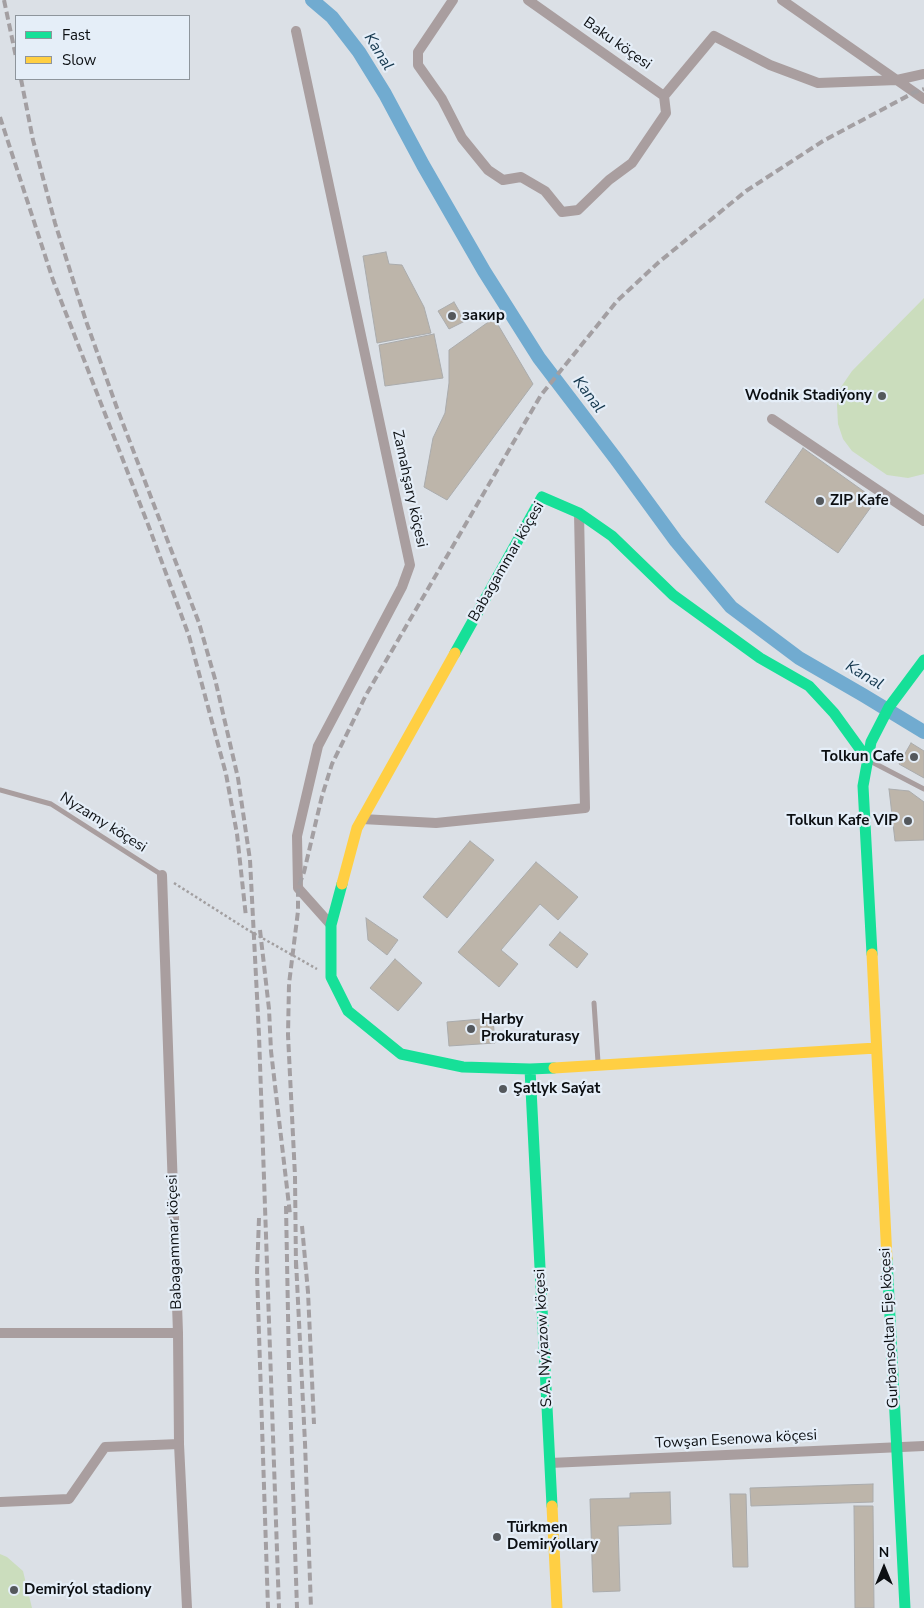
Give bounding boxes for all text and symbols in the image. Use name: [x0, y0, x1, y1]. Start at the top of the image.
street label: Baku köçesi: [579, 14, 655, 74]
legend: [15, 15, 190, 80]
text: Fast: [62, 25, 90, 45]
water label: Kanal: [359, 30, 397, 74]
text: Slow: [62, 50, 96, 70]
place label: закир: [462, 307, 505, 325]
marker: закир: [446, 310, 458, 322]
water label: Kanal: [568, 373, 608, 417]
place label: Wodnik Stadiýony: [745, 387, 872, 405]
marker: Wodnik Stadiýony: [876, 390, 888, 402]
street label: Zamahşary köçesi: [388, 429, 430, 549]
place label: ZIP Kafe: [830, 492, 889, 510]
marker: ZIP Kafe: [814, 495, 826, 507]
street label: Babagammar köçesi: [465, 499, 549, 625]
water label: Kanal: [842, 657, 886, 695]
place label: Tolkun Cafe: [821, 748, 904, 766]
marker: Tolkun Cafe: [908, 751, 920, 763]
street label: Nyzamy köçesi: [56, 789, 150, 857]
place label: Tolkun Kafe VIP: [787, 812, 898, 830]
marker: Tolkun Kafe VIP: [902, 815, 914, 827]
place label: Harby Prokuraturasy: [481, 1011, 579, 1046]
marker: Harby Prokuraturasy: [465, 1023, 477, 1035]
place label: Şatlyk Saýat: [513, 1080, 600, 1098]
marker: Şatlyk Saýat: [497, 1083, 509, 1095]
street label: Babagammar köçesi: [164, 1174, 186, 1310]
street label: Gurbansoltan Eje köçesi: [877, 1247, 903, 1409]
street label: S.A. Nyýazow köçesi: [531, 1268, 557, 1408]
street label: Towşan Esenowa köçesi: [655, 1427, 817, 1453]
place label: Türkmen Demirýollary: [507, 1519, 598, 1554]
marker: Türkmen Demirýollary: [491, 1531, 503, 1543]
north arrow: [859, 1543, 909, 1593]
text: N: [879, 1543, 889, 1562]
place label: Demirýol stadiony: [24, 1581, 151, 1599]
marker: Demirýol stadiony: [8, 1584, 20, 1596]

